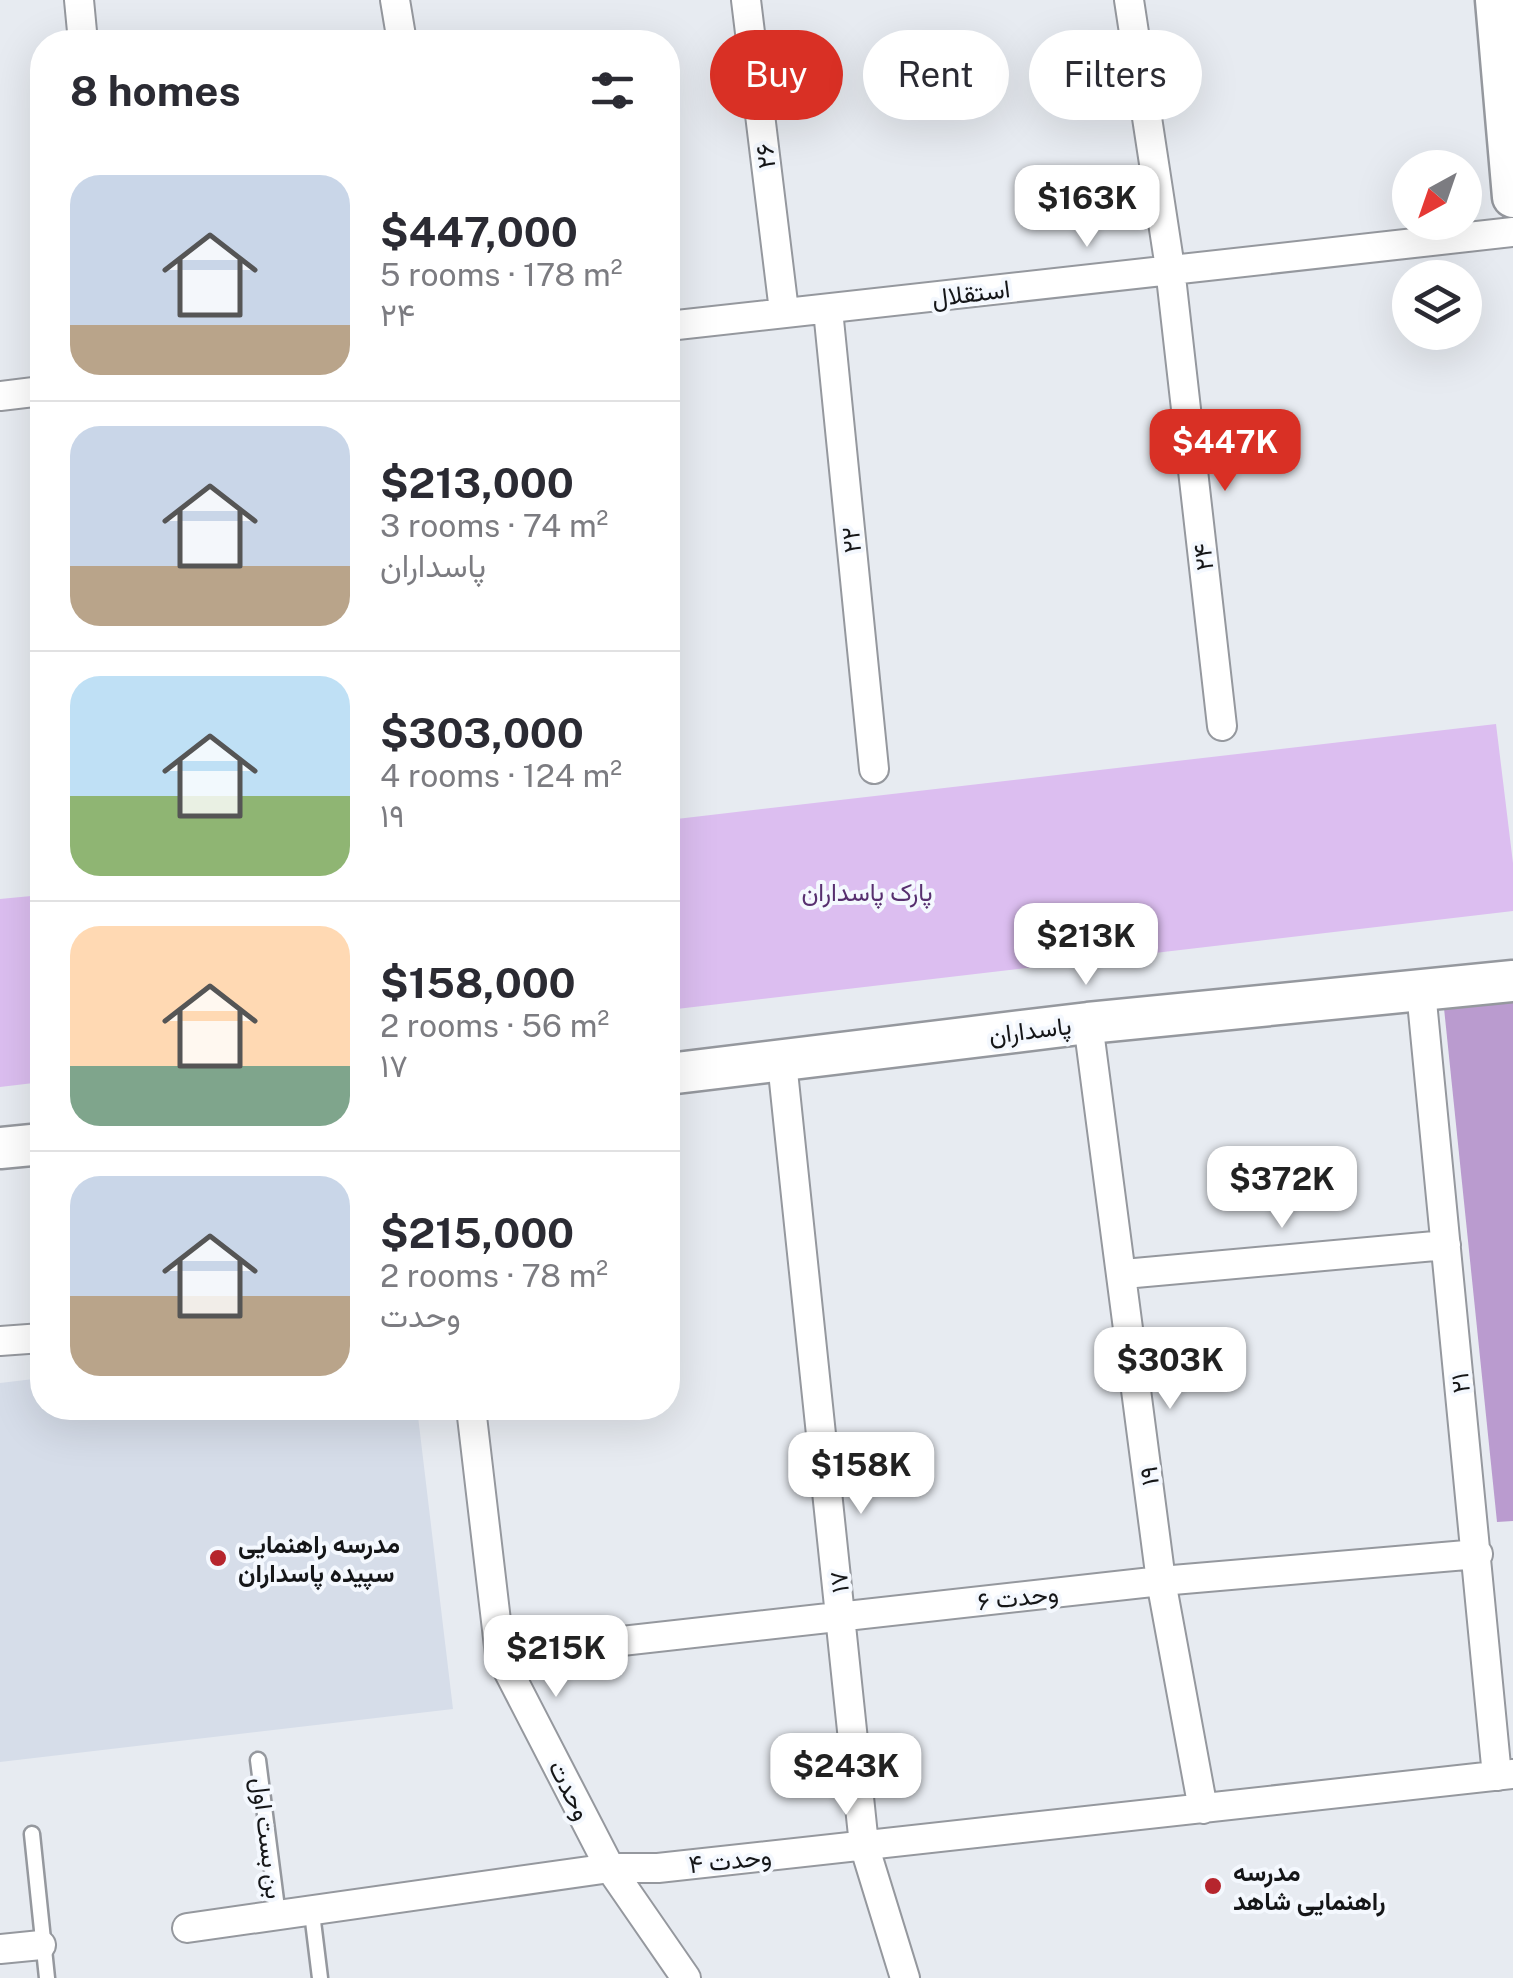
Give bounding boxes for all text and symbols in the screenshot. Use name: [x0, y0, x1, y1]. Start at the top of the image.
chip: Buy: [710, 30, 843, 120]
chip: Rent: [863, 30, 1009, 120]
chip: Filters: [1029, 30, 1202, 120]
icon: filters: [585, 63, 640, 118]
text: 8 homes: [70, 66, 241, 115]
street label: ۲۶: [749, 142, 781, 170]
north arrow: [1392, 150, 1482, 240]
map controls: [1392, 150, 1482, 350]
pin: $163K: [1017, 165, 1157, 250]
text: $163K: [1037, 179, 1137, 216]
text: $447,000: [380, 207, 578, 256]
icon: home: [150, 215, 270, 335]
text: 5 rooms · 178 m²: [380, 256, 623, 293]
button: layers: [1392, 260, 1482, 350]
street label: استقلال: [930, 273, 1012, 313]
text: ۲۴: [380, 296, 415, 333]
pin: $447K: [1155, 409, 1295, 494]
text: $447K: [1172, 423, 1278, 460]
text: $213,000: [380, 458, 574, 507]
icon: home: [150, 466, 270, 586]
text: 3 rooms · 74 m²: [380, 507, 608, 544]
street label: ۲۲: [835, 525, 867, 555]
street label: ۲۴: [1187, 542, 1219, 572]
text: پاسداران: [380, 547, 486, 584]
text: $303,000: [380, 708, 584, 757]
icon: home: [150, 716, 270, 836]
text: 4 rooms · 124 m²: [380, 757, 622, 794]
text: ۱۹: [380, 797, 405, 834]
park label: پارک پاسداران: [801, 877, 933, 909]
pin: $213K: [1016, 903, 1156, 988]
text: $213K: [1036, 917, 1136, 954]
text: $158,000: [380, 958, 576, 1007]
icon: home: [150, 966, 270, 1086]
text: 2 rooms · 56 m²: [380, 1007, 609, 1044]
street label: پاسداران: [987, 1010, 1073, 1052]
text: ۱۷: [380, 1047, 408, 1084]
pin: $372K: [1212, 1146, 1352, 1231]
text: $372K: [1229, 1160, 1335, 1197]
text: $215,000: [380, 1208, 574, 1257]
icon: home: [150, 1216, 270, 1336]
text: 2 rooms · 78 m²: [380, 1257, 608, 1294]
text: وحدت: [380, 1297, 461, 1334]
pin: $303K: [1100, 1327, 1240, 1412]
text: $303K: [1116, 1341, 1224, 1378]
street label: ۲۱: [1444, 1371, 1476, 1395]
pin: $158K: [791, 1432, 931, 1517]
text: $158K: [810, 1446, 912, 1483]
street label: ۱۹: [1133, 1465, 1165, 1487]
place label: مدرسه راهنمایی سپیده پاسداران: [238, 1529, 400, 1591]
marker: مدرسه راهنمایی سپیده پاسداران: [207, 1547, 229, 1569]
street label: ۱۷: [823, 1570, 855, 1594]
street label: وحدت ۶: [976, 1578, 1060, 1617]
pin: $215K: [486, 1615, 626, 1700]
text: $215K: [506, 1629, 606, 1666]
pin: $243K: [776, 1733, 916, 1818]
text: $243K: [792, 1747, 900, 1784]
street label: وحدت: [541, 1755, 598, 1825]
street label: بن بست اول: [245, 1776, 290, 1901]
street label: وحدت ۴: [687, 1841, 773, 1880]
place label: مدرسه راهنمایی شاهد: [1233, 1857, 1386, 1917]
marker: مدرسه راهنمایی شاهد: [1202, 1875, 1224, 1897]

